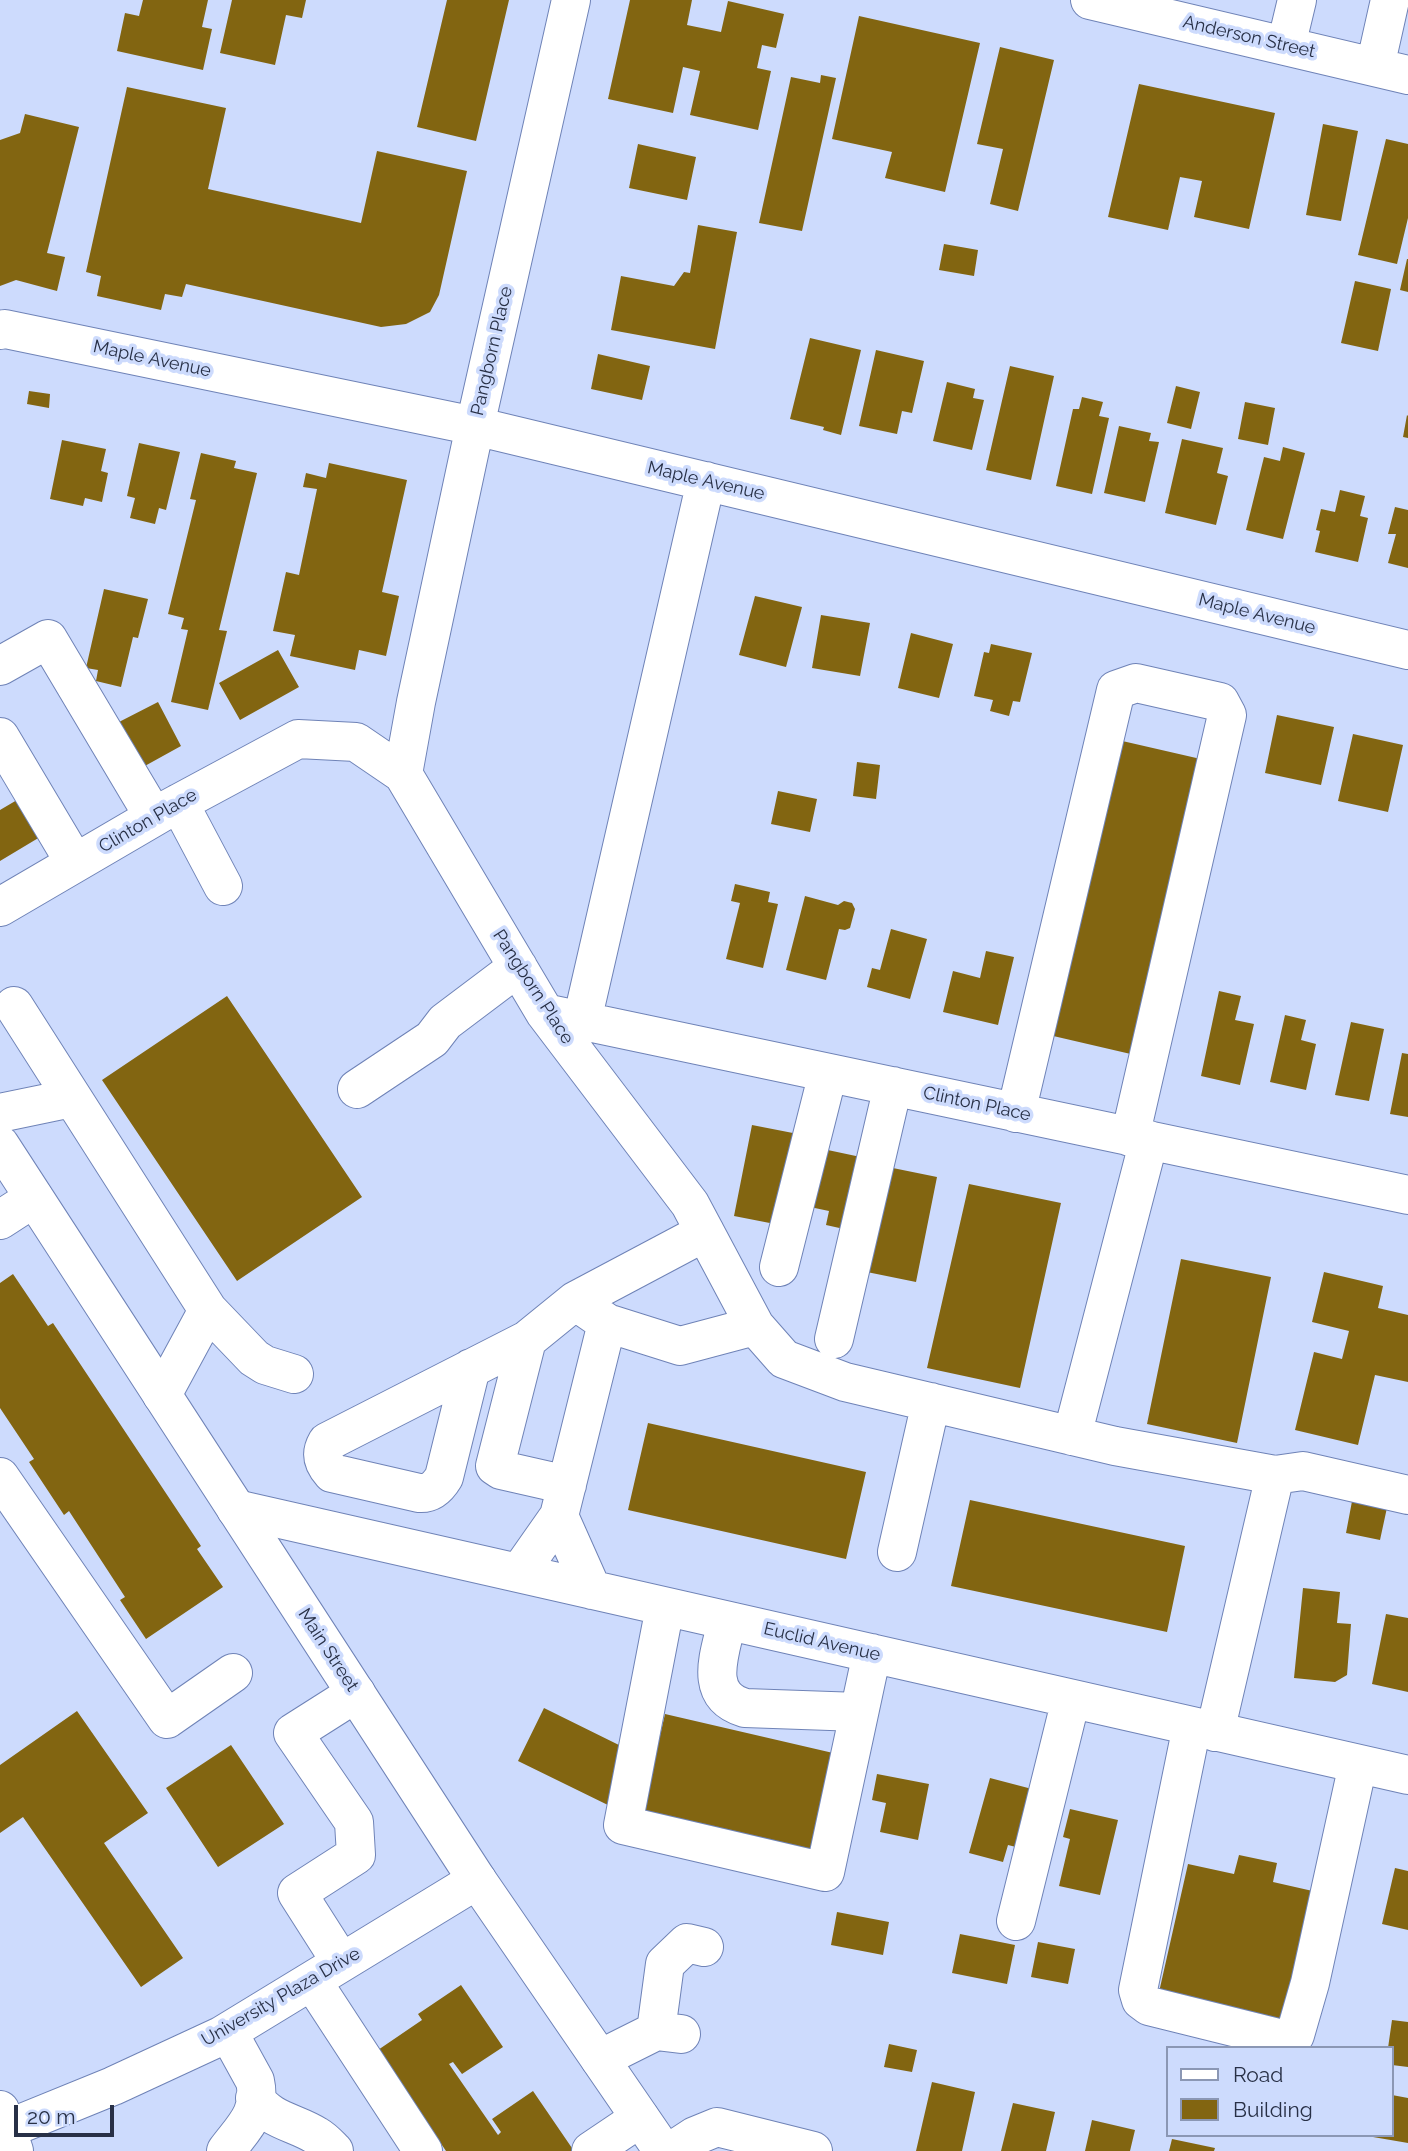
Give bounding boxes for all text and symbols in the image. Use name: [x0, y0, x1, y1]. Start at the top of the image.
street label: Anderson Street: [1181, 11, 1317, 63]
street label: Pangborn Place: [467, 284, 517, 418]
street label: Maple Avenue: [91, 336, 213, 382]
street label: Maple Avenue: [645, 457, 767, 505]
street label: Maple Avenue: [1196, 589, 1318, 639]
street label: Clinton Place: [95, 784, 201, 858]
street label: Pangborn Place: [488, 926, 578, 1048]
street label: Clinton Place: [921, 1082, 1033, 1126]
street label: Main Street: [293, 1605, 363, 1695]
street label: Euclid Avenue: [762, 1618, 882, 1666]
street label: University Plaza Drive: [198, 1943, 364, 2051]
legend: [1166, 2046, 1394, 2137]
text: Road: [1233, 2062, 1283, 2087]
scale bar: [18, 2092, 117, 2136]
text: Building: [1233, 2097, 1313, 2122]
text: 20 m: [27, 2104, 75, 2129]

